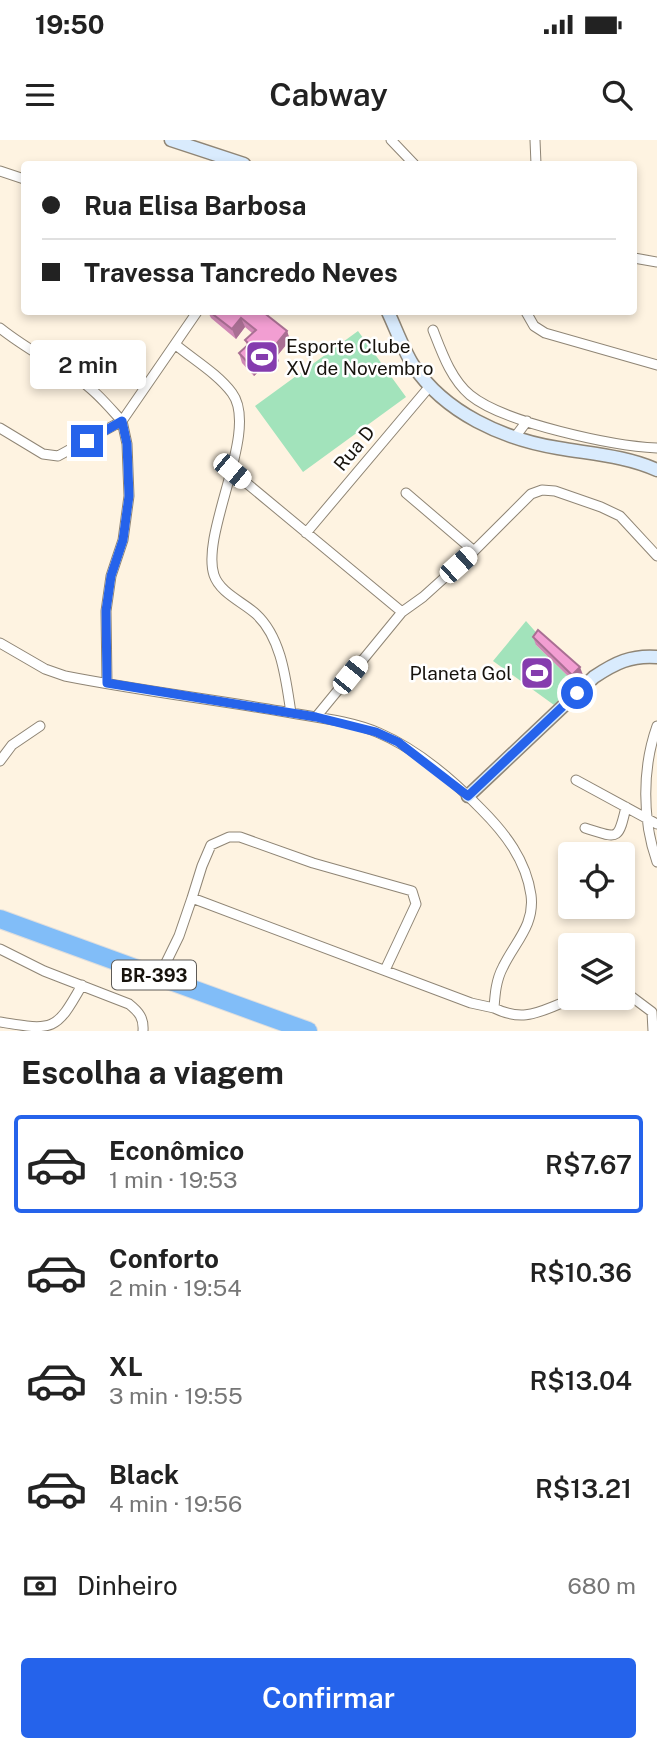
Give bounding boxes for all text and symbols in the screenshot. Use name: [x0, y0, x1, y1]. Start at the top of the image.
text: 19:50: [35, 9, 105, 40]
icon: menu: [21, 76, 59, 114]
text: Cabway: [269, 76, 388, 113]
icon: search: [598, 76, 636, 114]
text: Rua Elisa Barbosa: [84, 190, 307, 221]
text: Travessa Tancredo Neves: [84, 257, 398, 288]
place label: Esporte Clube XV de Novembro: [286, 335, 433, 379]
sports icon: Esporte Clube XV de Novembro: [243, 338, 281, 376]
callout: 2 min: [29, 340, 145, 388]
text: 2 min: [58, 351, 118, 378]
street label: Rua D: [329, 421, 379, 475]
route end: [71, 425, 103, 457]
car: [210, 449, 255, 493]
car: [436, 543, 481, 587]
car: [329, 652, 372, 698]
sports icon: Planeta Gol: [518, 654, 556, 692]
place label: Planeta Gol: [410, 662, 512, 684]
route start: [561, 677, 593, 709]
map controls: [558, 842, 635, 1010]
button: locate: [558, 842, 635, 919]
button: layers: [558, 933, 635, 1010]
road number: BR-393: [112, 960, 196, 990]
text: Escolha a viagem: [21, 1054, 284, 1091]
icon: car: [25, 1133, 88, 1196]
text: Econômico: [109, 1135, 244, 1166]
text: R$7.67: [545, 1149, 632, 1180]
text: 1 min · 19:53: [109, 1166, 237, 1193]
icon: car: [25, 1241, 88, 1304]
text: Conforto: [109, 1243, 219, 1274]
text: R$10.36: [529, 1257, 632, 1288]
text: 2 min · 19:54: [109, 1274, 242, 1301]
icon: car: [25, 1349, 88, 1412]
text: XL: [109, 1351, 143, 1382]
text: R$13.04: [529, 1365, 632, 1396]
text: 3 min · 19:55: [109, 1382, 243, 1409]
icon: car: [25, 1457, 88, 1520]
text: Black: [109, 1459, 179, 1490]
text: R$13.21: [535, 1473, 632, 1504]
text: 4 min · 19:56: [109, 1490, 242, 1517]
icon: cash: [21, 1567, 59, 1605]
text: Dinheiro: [77, 1570, 178, 1601]
text: 680 m: [568, 1572, 636, 1599]
button: Confirmar: [21, 1658, 636, 1738]

